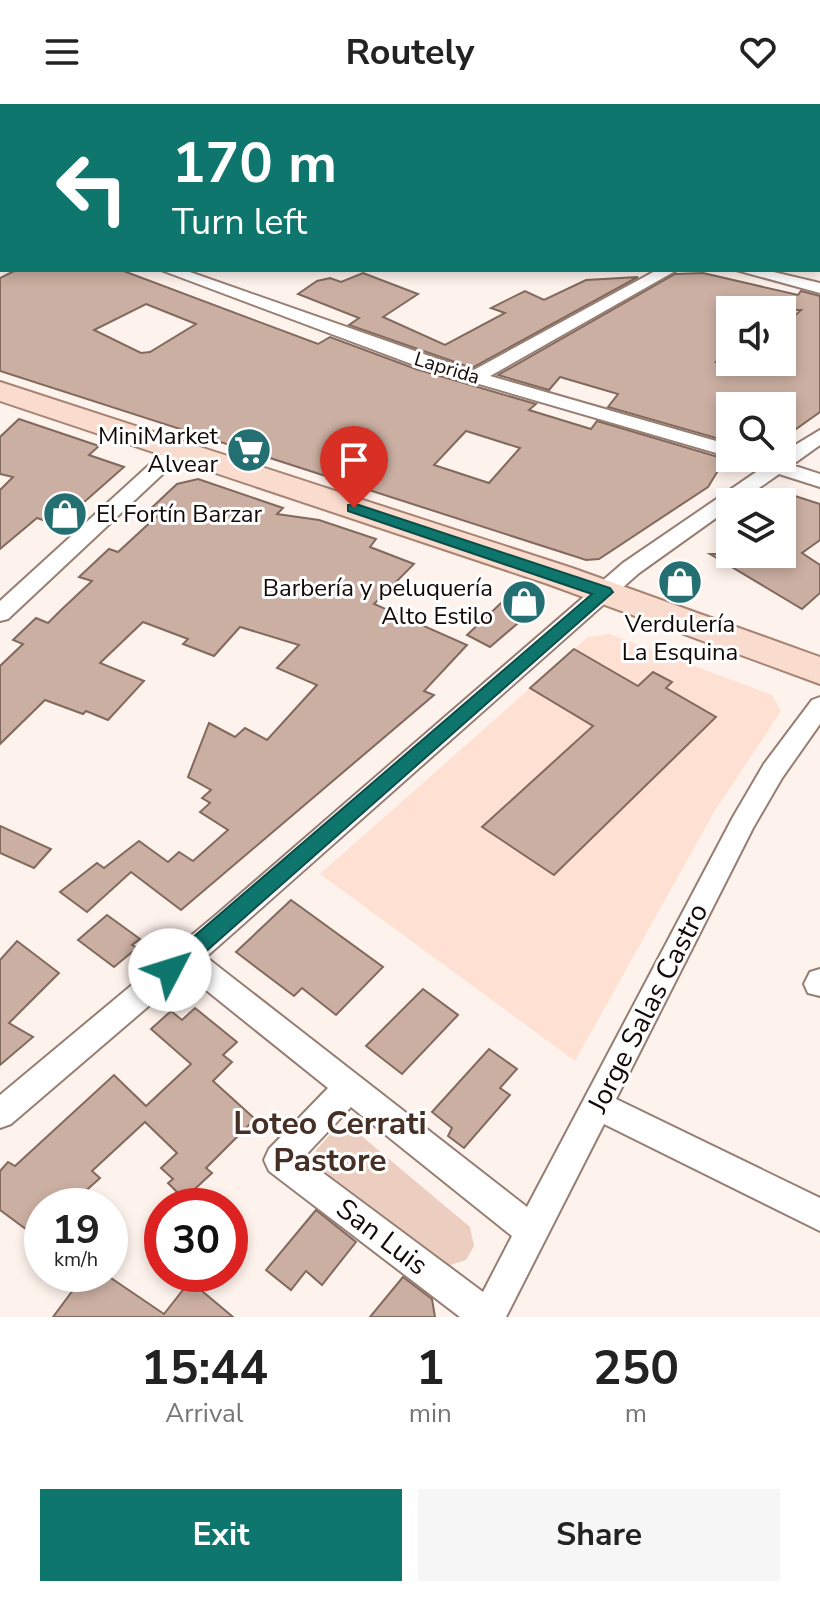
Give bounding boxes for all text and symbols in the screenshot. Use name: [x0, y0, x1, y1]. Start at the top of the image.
text: Routely: [346, 28, 474, 77]
icon: menu: [40, 30, 84, 74]
icon: heart: [736, 30, 780, 74]
text: 170 m: [172, 125, 337, 202]
icon: left: [40, 136, 144, 240]
text: Turn left: [172, 198, 307, 247]
map controls: [716, 296, 796, 568]
button: sound: [716, 296, 796, 376]
street label: Laprida: [411, 345, 483, 391]
button: search: [716, 392, 796, 472]
place label: MiniMarket Alvear: [98, 420, 219, 480]
supermarket icon: MiniMarket Alvear: [225, 426, 273, 474]
pin: [320, 426, 388, 508]
icon: arrive: [332, 438, 376, 482]
button: layers: [716, 488, 796, 568]
shop icon: El Fortín Barzar: [41, 490, 89, 538]
place label: El Fortín Barzar: [96, 498, 263, 530]
shop icon: Verdulería La Esquina: [656, 558, 704, 606]
place label: Barbería y peluquería Alto Estilo: [263, 572, 493, 632]
shop icon: Barbería y peluquería Alto Estilo: [500, 578, 548, 626]
place label: Verdulería La Esquina: [622, 608, 738, 668]
street label: Jorge Salas Castro: [578, 897, 717, 1120]
position arrow: [128, 928, 212, 1012]
district label: Loteo Cerrati Pastore: [233, 1102, 427, 1182]
speed limit sign: 30: [144, 1188, 248, 1292]
street label: San Luis: [328, 1190, 436, 1284]
text: 19: [52, 1203, 100, 1257]
text: km/h: [54, 1246, 98, 1273]
text: 15:44: [141, 1335, 268, 1401]
text: 1: [416, 1335, 445, 1401]
text: 250: [593, 1335, 679, 1401]
text: Arrival: [165, 1396, 244, 1431]
text: min: [409, 1396, 452, 1431]
text: m: [625, 1396, 647, 1431]
button: Exit: [40, 1489, 402, 1581]
button: Share: [418, 1489, 780, 1581]

